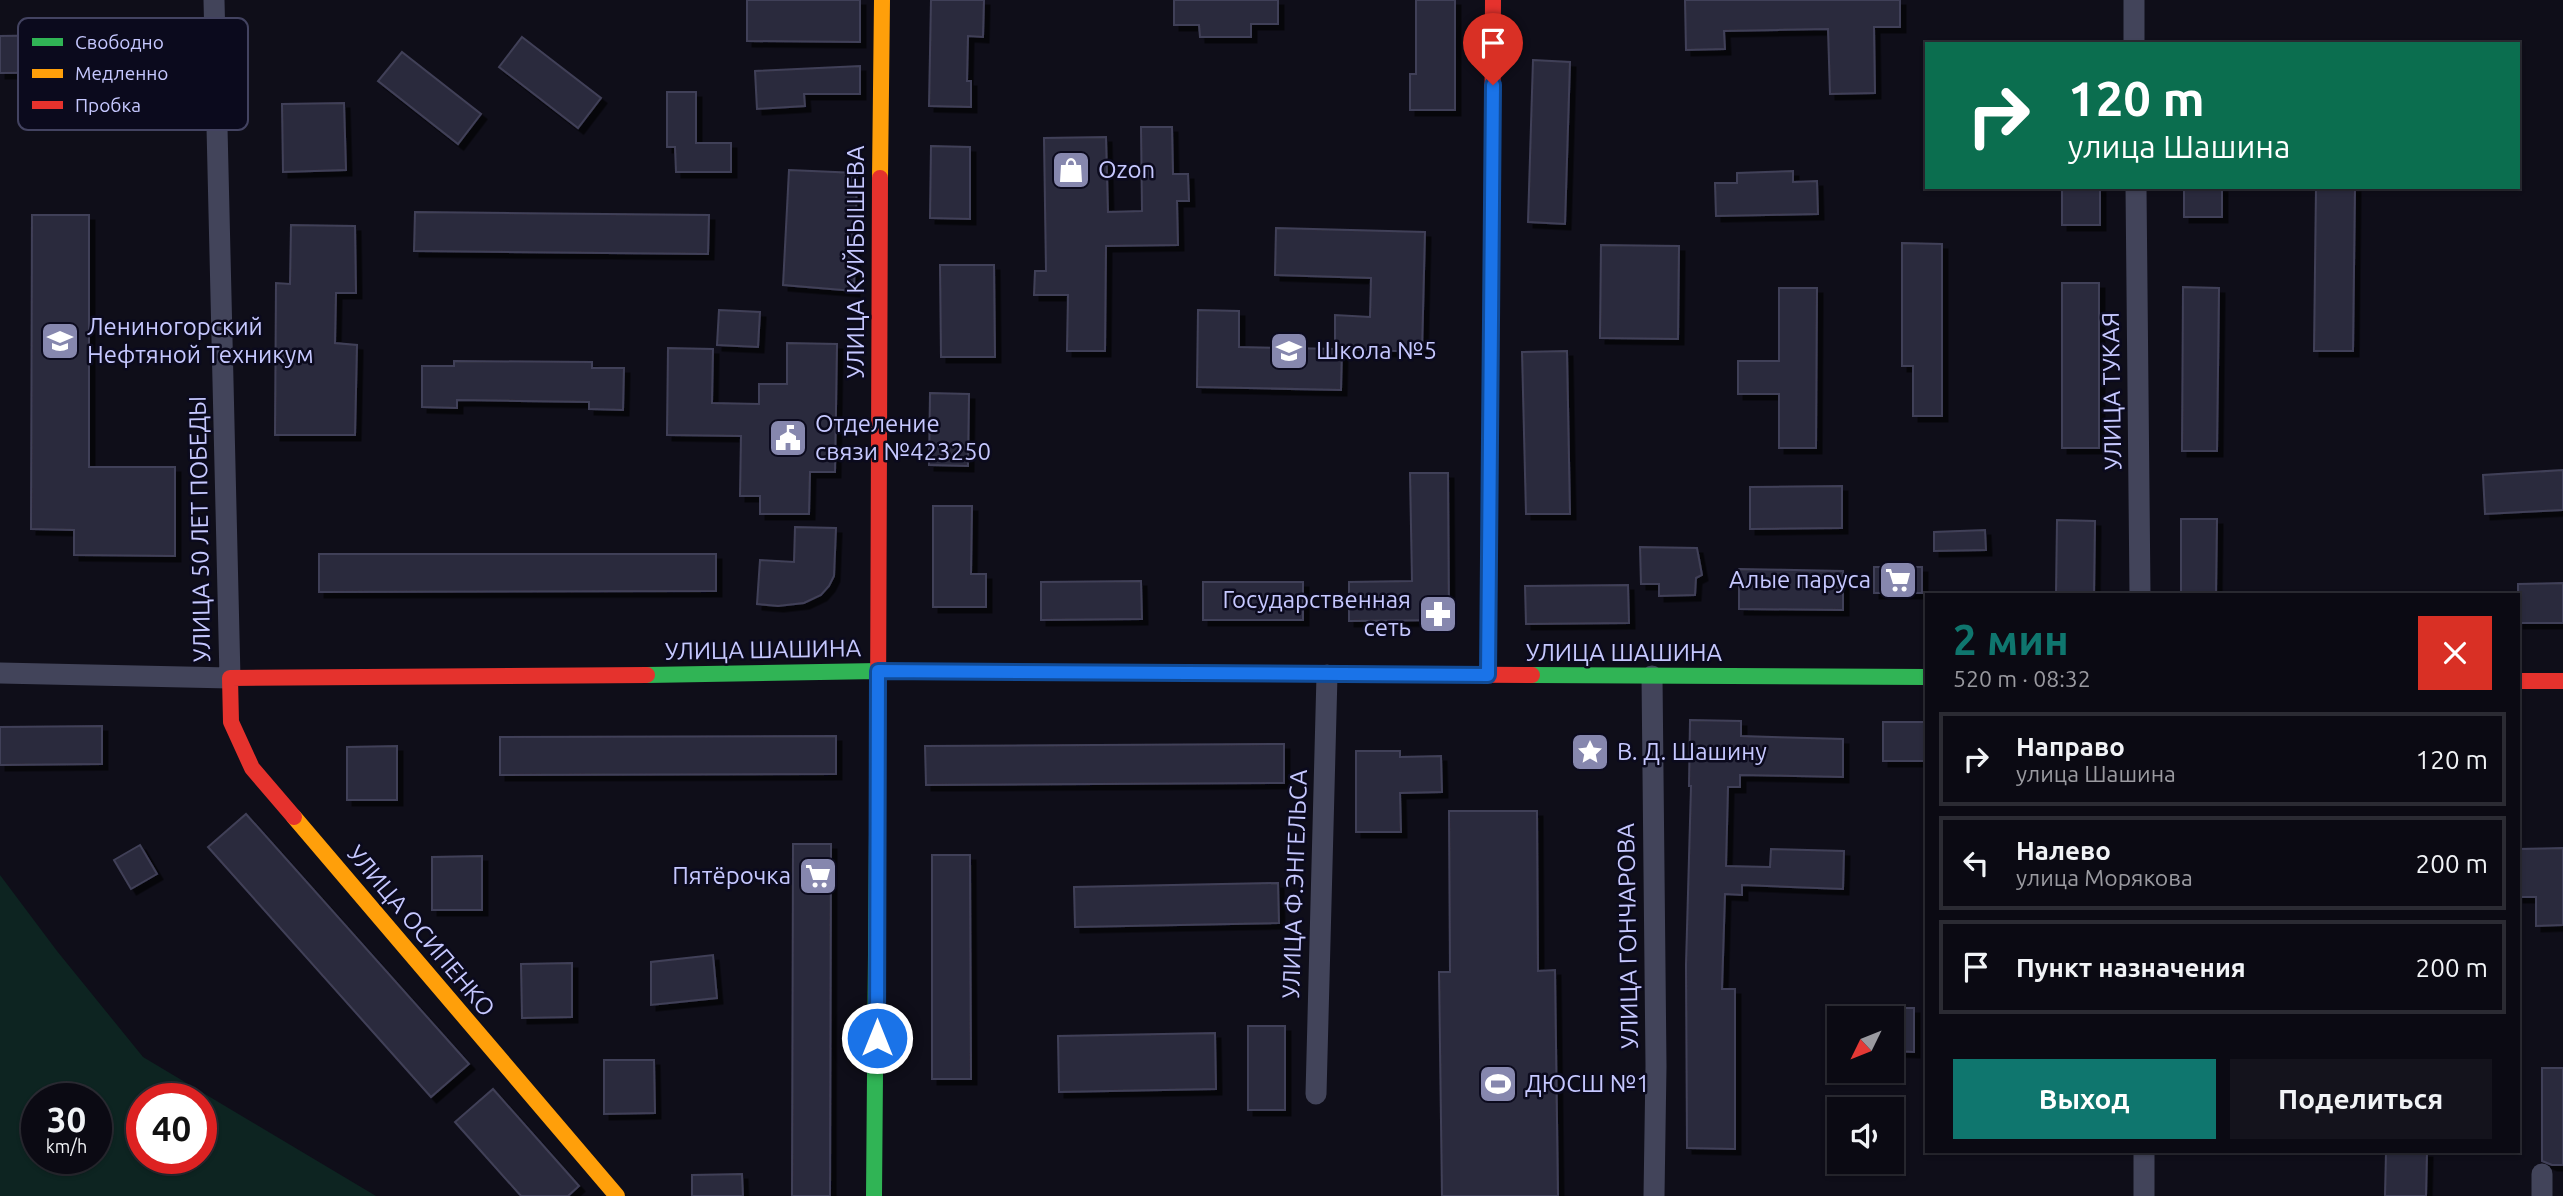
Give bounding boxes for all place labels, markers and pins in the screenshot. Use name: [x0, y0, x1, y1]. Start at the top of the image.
pin: [1463, 13, 1523, 85]
shop icon: Ozon: [1050, 149, 1092, 191]
place label: Ozon: [1098, 156, 1155, 183]
place label: Лениногорский Нефтяной Техникум: [87, 313, 314, 368]
school or university icon: Лениногорский Нефтяной Техникум: [39, 320, 81, 362]
school or university icon: Школа №5: [1268, 330, 1310, 372]
place label: Школа №5: [1316, 337, 1437, 364]
place label: Отделение связи №423250: [815, 410, 991, 465]
public building icon: Отделение связи №423250: [767, 417, 809, 459]
supermarket icon: Алые паруса: [1877, 559, 1919, 601]
place label: Алые паруса: [1729, 566, 1871, 593]
place label: Государственная сеть: [1222, 586, 1411, 641]
pharmacy icon: Государственная сеть: [1417, 593, 1459, 635]
place icon: В. Д. Шашину: [1569, 731, 1611, 773]
place label: В. Д. Шашину: [1617, 738, 1767, 765]
supermarket icon: Пятёрочка: [797, 855, 839, 897]
place label: Пятёрочка: [672, 862, 791, 889]
sports icon: ДЮСШ №1: [1477, 1063, 1519, 1105]
place label: ДЮСШ №1: [1525, 1070, 1650, 1097]

